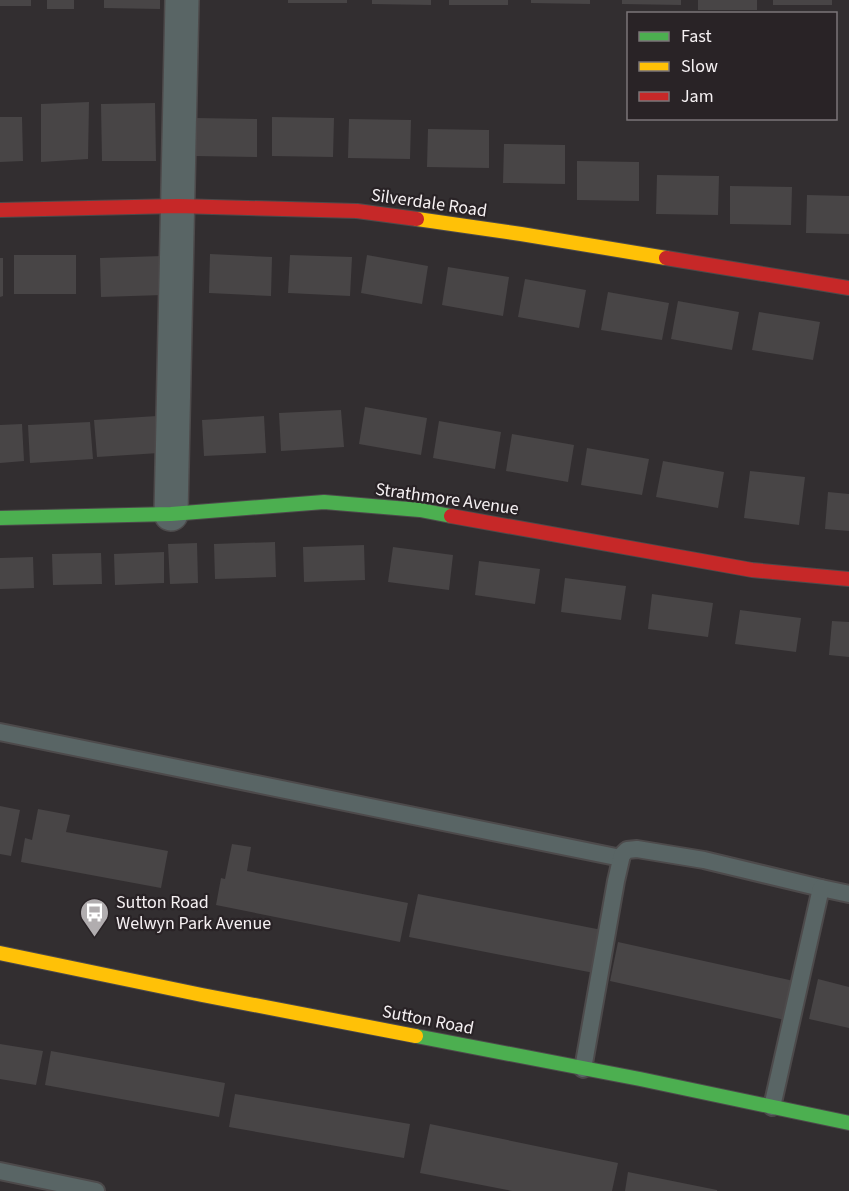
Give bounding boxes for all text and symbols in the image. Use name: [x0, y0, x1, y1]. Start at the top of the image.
legend: [627, 12, 837, 120]
text: Fast: [681, 24, 712, 49]
text: Slow: [681, 54, 718, 79]
text: Jam: [681, 84, 714, 109]
street label: Silverdale Road: [369, 182, 489, 224]
street label: Strathmore Avenue: [374, 477, 520, 521]
place label: Sutton Road Welwyn Park Avenue: [116, 890, 271, 936]
bus stop icon: Sutton Road Welwyn Park Avenue: [79, 896, 111, 938]
street label: Sutton Road: [380, 999, 476, 1041]

